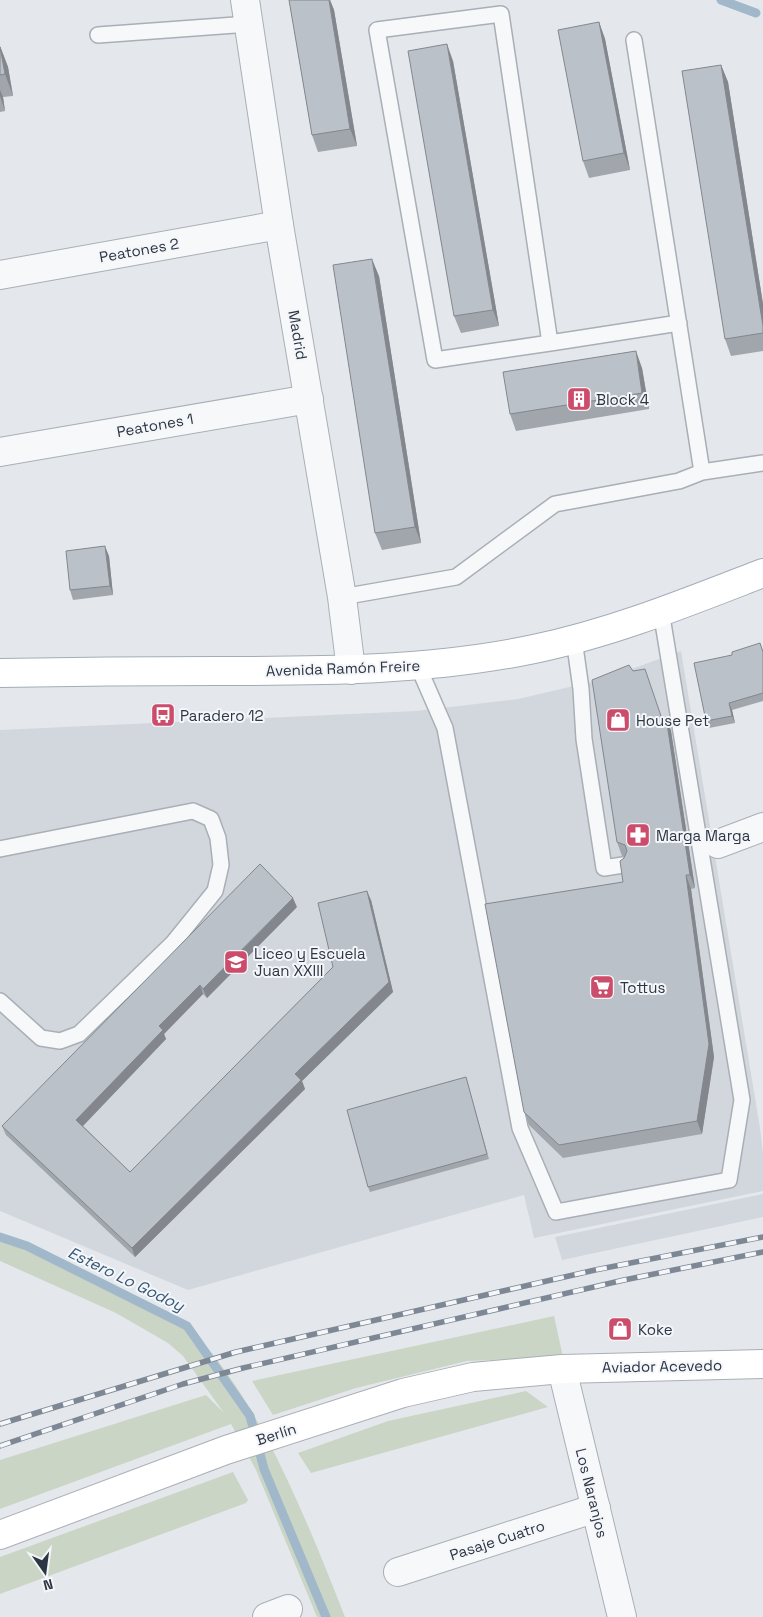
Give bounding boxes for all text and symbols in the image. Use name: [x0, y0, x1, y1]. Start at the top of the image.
street label: Peatones 2: [98, 234, 180, 266]
street label: Madrid: [284, 309, 312, 361]
building icon: Block 4: [566, 386, 592, 412]
place label: Block 4: [596, 390, 649, 409]
street label: Peatones 1: [115, 409, 195, 441]
street label: Avenida Ramón Freire: [265, 656, 421, 680]
bus stop icon: Paradero 12: [150, 702, 176, 728]
place label: Paradero 12: [180, 706, 264, 725]
shop icon: House Pet: [605, 707, 631, 733]
place label: House Pet: [636, 711, 709, 730]
pharmacy icon: Marga Marga: [625, 822, 651, 848]
place label: Marga Marga: [656, 826, 751, 845]
place label: Liceo y Escuela Juan XXIII: [254, 944, 366, 980]
school or university icon: Liceo y Escuela Juan XXIII: [223, 949, 249, 975]
supermarket icon: Tottus: [589, 974, 615, 1000]
place label: Tottus: [620, 978, 665, 997]
water label: Estero Lo Godoy: [64, 1242, 189, 1317]
shop icon: Koke: [607, 1316, 633, 1342]
place label: Koke: [638, 1320, 673, 1339]
street label: Aviador Acevedo: [602, 1355, 722, 1377]
street label: Berlín: [254, 1419, 298, 1449]
street label: Los Naranjos: [572, 1446, 612, 1540]
street label: Pasaje Cuatro: [447, 1516, 547, 1564]
north arrow: [20, 1547, 70, 1597]
text: N: [41, 1575, 55, 1594]

